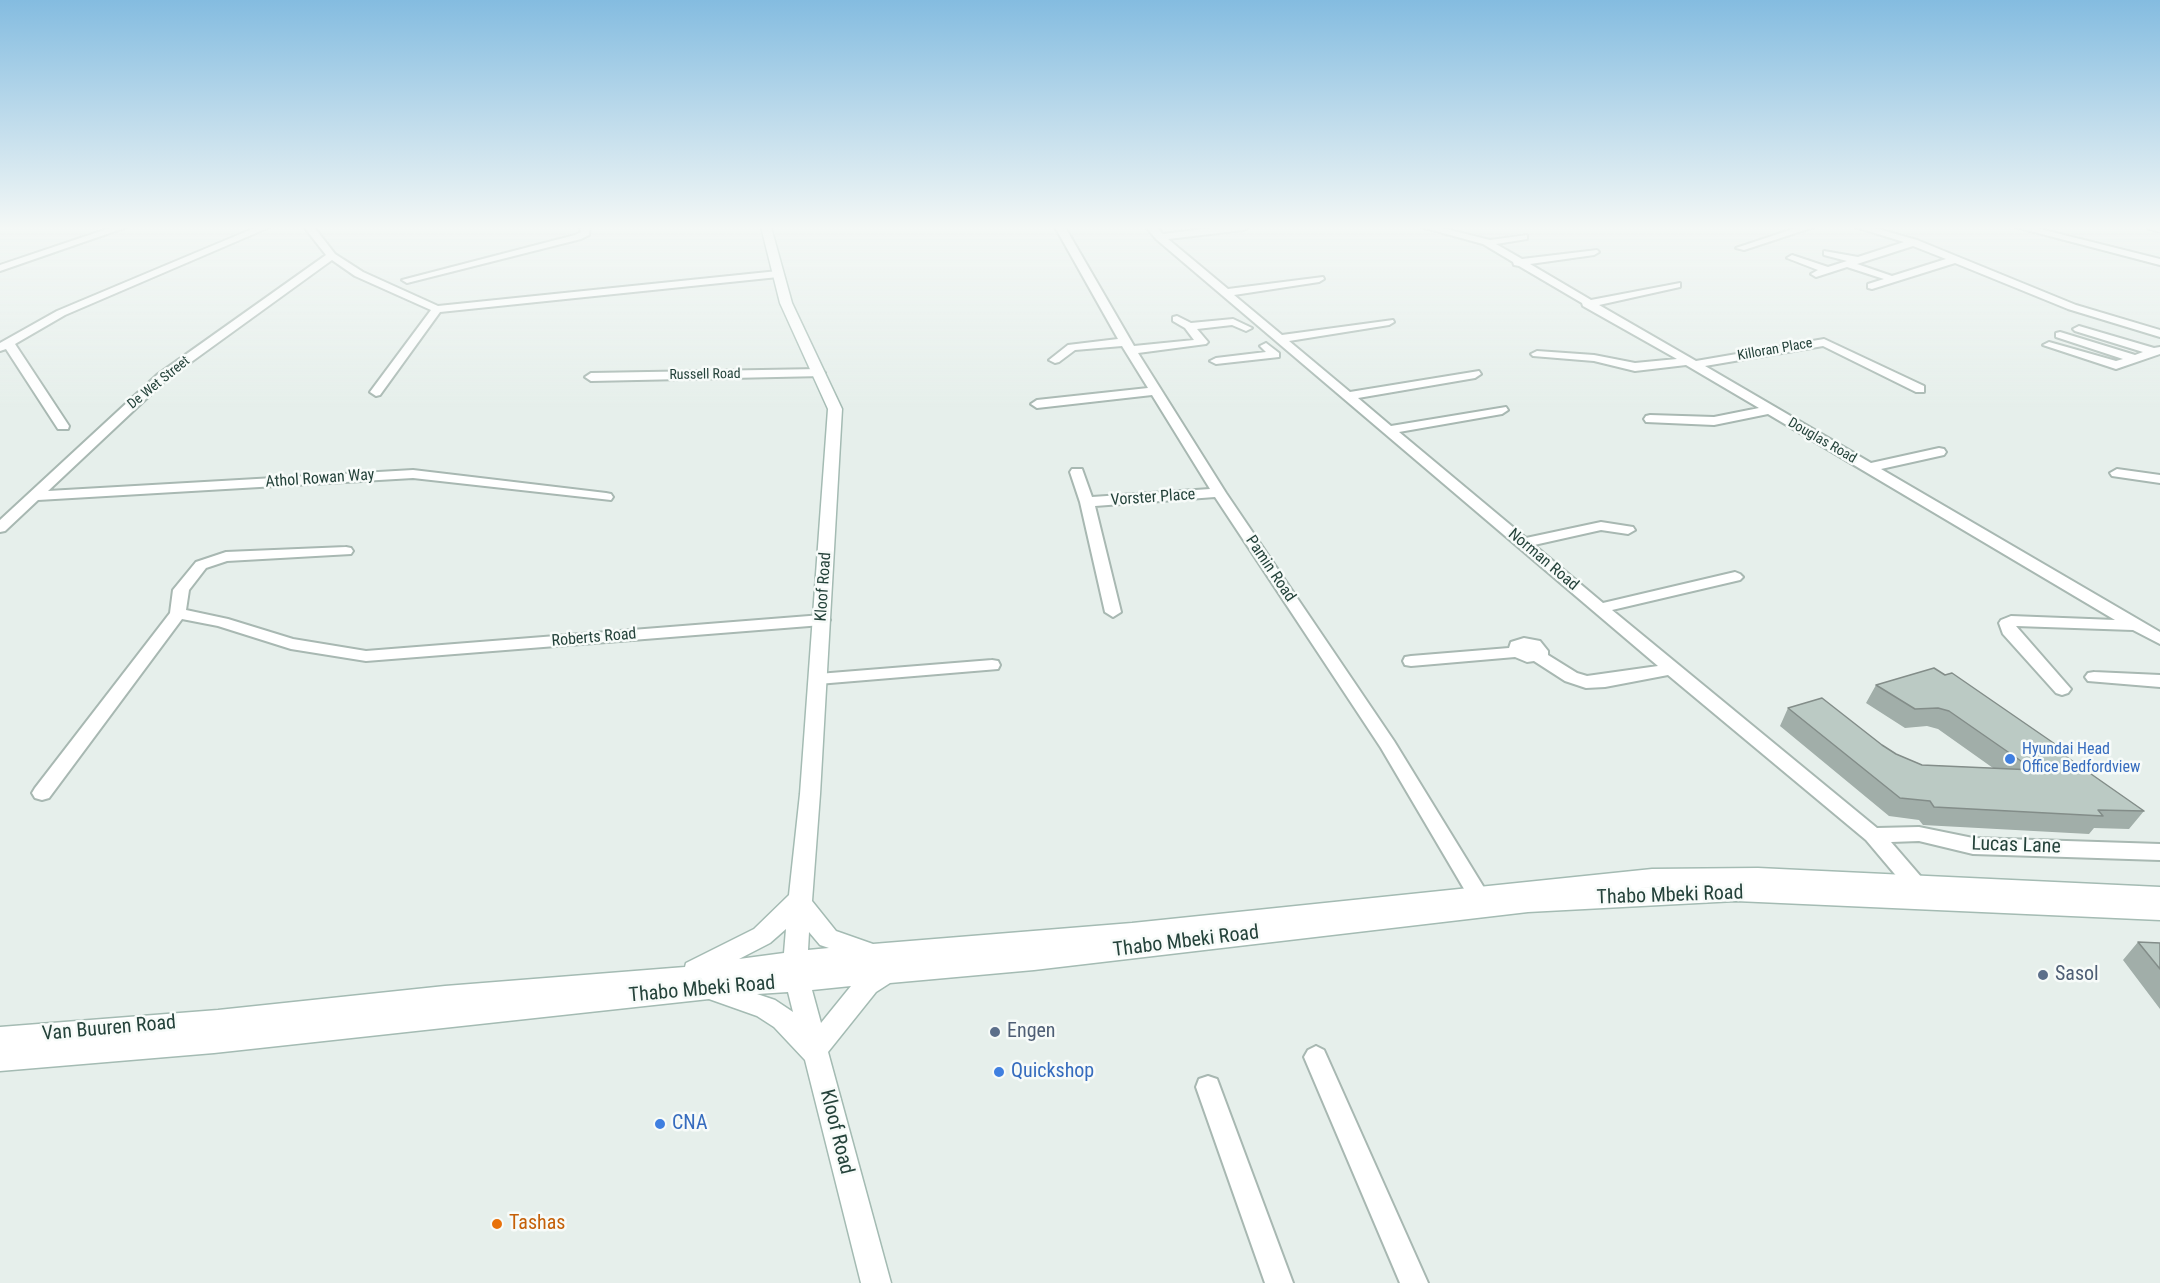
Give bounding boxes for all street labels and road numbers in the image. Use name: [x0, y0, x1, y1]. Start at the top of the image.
street label: Killoran Place: [1736, 335, 1814, 365]
street label: De Wet Street: [125, 353, 193, 413]
street label: Russell Road: [669, 366, 741, 384]
street label: Douglas Road: [1785, 415, 1859, 467]
street label: Athol Rowan Way: [265, 466, 375, 492]
street label: Vorster Place: [1110, 485, 1196, 511]
street label: Norman Road: [1504, 525, 1582, 595]
street label: Pamin Road: [1241, 532, 1299, 606]
street label: Kloof Road: [812, 552, 836, 622]
street label: Roberts Road: [551, 625, 637, 651]
street label: Lucas Lane: [1971, 832, 2061, 860]
street label: Thabo Mbeki Road: [1596, 881, 1744, 911]
street label: Thabo Mbeki Road: [1112, 921, 1260, 963]
street label: Thabo Mbeki Road: [628, 972, 776, 1008]
street label: Van Buuren Road: [41, 1011, 177, 1047]
street label: Kloof Road: [814, 1087, 858, 1177]

